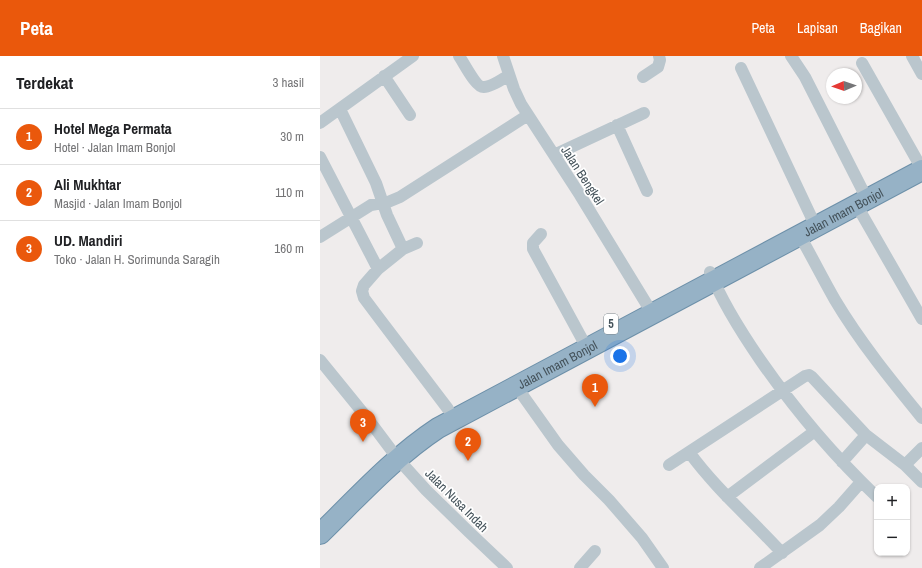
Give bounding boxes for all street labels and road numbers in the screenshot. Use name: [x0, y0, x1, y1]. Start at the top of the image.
street label: Jalan Bengkel: [557, 143, 608, 208]
street label: Jalan Imam Bonjol: [801, 184, 886, 241]
road number: 5: [604, 314, 618, 334]
street label: Jalan Imam Bonjol: [515, 337, 600, 393]
street label: Jalan Nusa Indah: [421, 465, 492, 536]

